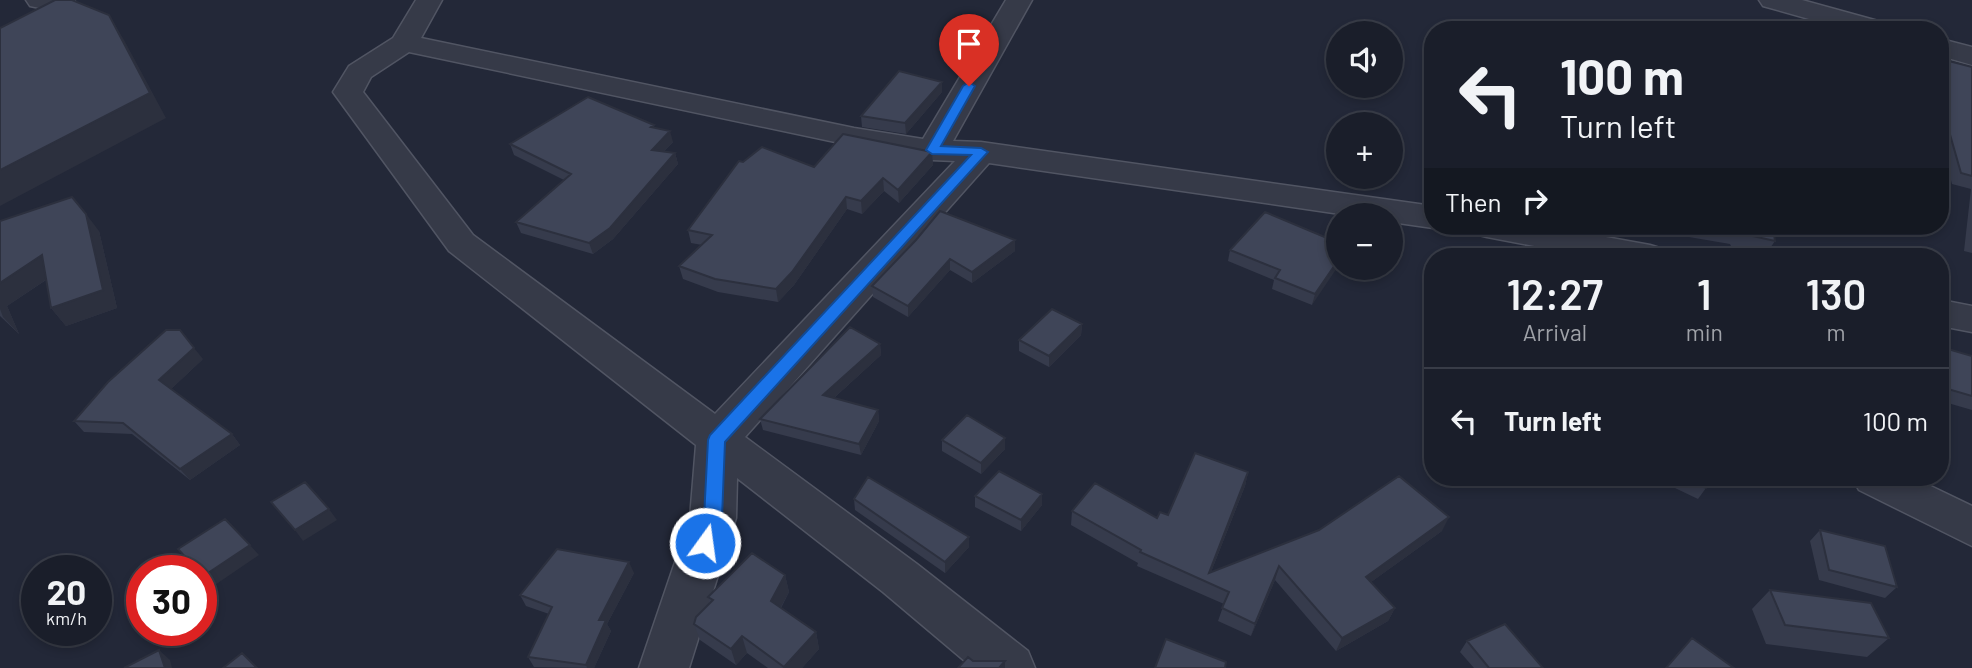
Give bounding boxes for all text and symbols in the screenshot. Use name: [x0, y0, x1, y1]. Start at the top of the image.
pin: [939, 14, 999, 86]
map controls: [1326, 21, 1403, 280]
button: sound: [1326, 21, 1403, 98]
icon: arrive: [950, 25, 988, 63]
text: 100 m: [1560, 46, 1684, 105]
icon: left: [1445, 49, 1536, 140]
text: Turn left: [1560, 106, 1677, 144]
button: +: [1326, 112, 1403, 189]
icon: right: [1516, 182, 1554, 220]
text: Then: [1445, 186, 1502, 217]
button: −: [1326, 203, 1403, 280]
text: 12:27: [1507, 268, 1603, 318]
text: 1: [1697, 268, 1712, 318]
text: 130: [1805, 268, 1866, 318]
text: Arrival: [1523, 318, 1587, 346]
text: min: [1686, 318, 1723, 346]
text: m: [1826, 318, 1845, 346]
icon: left: [1445, 402, 1483, 440]
text: Turn left: [1504, 405, 1602, 436]
text: 100 m: [1863, 405, 1928, 436]
position arrow: [668, 506, 742, 580]
speed limit sign: 30: [126, 555, 217, 646]
text: 20: [47, 570, 86, 612]
text: km/h: [46, 607, 87, 629]

